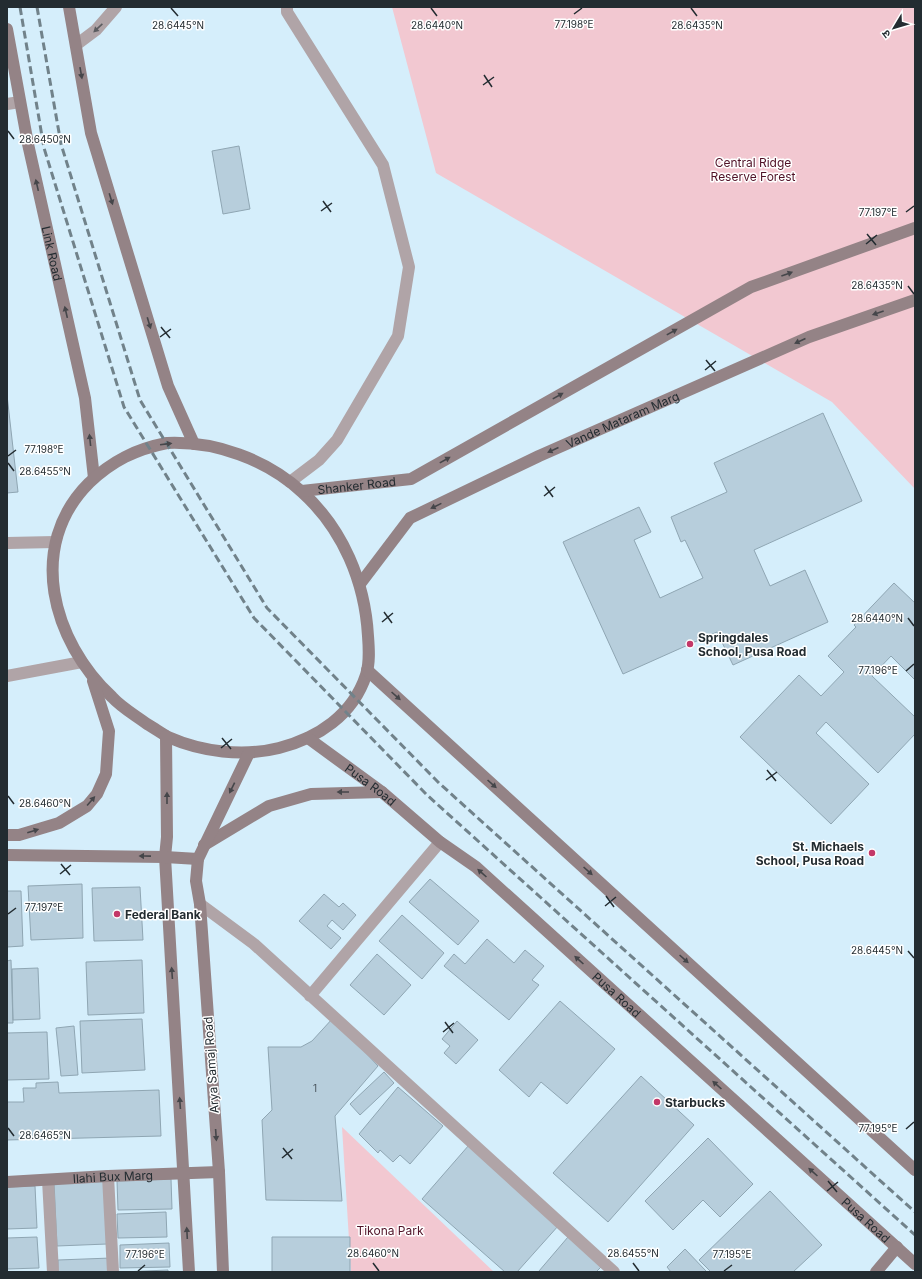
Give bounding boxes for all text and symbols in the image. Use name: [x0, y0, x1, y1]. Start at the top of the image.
north arrow: [874, 8, 914, 48]
text: 77.198°E: [554, 18, 594, 30]
text: 28.6445°N: [152, 19, 204, 31]
text: 28.6440°N: [411, 19, 463, 31]
text: 28.6435°N: [671, 19, 723, 31]
one-way arrow: [93, 23, 103, 33]
text: उ: [878, 27, 894, 41]
one-way arrow: [78, 67, 84, 79]
text: 28.6450°N: [19, 133, 71, 145]
park label: Central Ridge Reserve Forest: [711, 155, 795, 184]
one-way arrow: [34, 179, 40, 191]
one-way arrow: [108, 193, 114, 205]
text: 77.197°E: [859, 206, 897, 218]
street label: Link Road: [39, 225, 66, 282]
one-way arrow: [782, 271, 794, 277]
text: 28.6435°N: [851, 279, 903, 291]
one-way arrow: [63, 306, 69, 318]
one-way arrow: [872, 310, 884, 316]
one-way arrow: [146, 318, 152, 330]
one-way arrow: [666, 329, 677, 336]
one-way arrow: [795, 338, 806, 344]
street label: Vande Mataram Marg: [563, 388, 681, 451]
one-way arrow: [552, 393, 564, 399]
one-way arrow: [87, 434, 93, 446]
one-way arrow: [160, 440, 172, 447]
text: 77.198°E: [24, 443, 64, 455]
one-way arrow: [548, 447, 559, 453]
one-way arrow: [439, 456, 451, 463]
text: 28.6455°N: [19, 465, 71, 477]
street label: Shanker Road: [317, 473, 397, 497]
one-way arrow: [430, 503, 442, 509]
text: 28.6440°N: [851, 612, 903, 624]
place label: Springdales School, Pusa Road: [698, 630, 806, 659]
marker: Springdales School, Pusa Road: [685, 639, 695, 649]
text: 77.196°E: [858, 664, 898, 676]
one-way arrow: [391, 691, 401, 701]
street label: Pusa Road: [342, 760, 399, 808]
one-way arrow: [487, 779, 497, 788]
one-way arrow: [229, 782, 235, 794]
one-way arrow: [336, 789, 349, 795]
one-way arrow: [164, 791, 170, 804]
one-way arrow: [86, 796, 95, 807]
text: 28.6460°N: [19, 797, 71, 809]
one-way arrow: [27, 828, 39, 834]
place label: St. Michaels School, Pusa Road: [756, 839, 864, 868]
marker: St. Michaels School, Pusa Road: [867, 848, 877, 858]
one-way arrow: [139, 853, 151, 860]
one-way arrow: [583, 866, 593, 876]
one-way arrow: [477, 869, 487, 878]
text: 77.197°E: [25, 901, 63, 913]
place label: Federal Bank: [125, 907, 201, 922]
marker: Federal Bank: [112, 909, 122, 919]
text: 28.6445°N: [851, 944, 903, 956]
one-way arrow: [679, 954, 689, 964]
one-way arrow: [574, 956, 584, 965]
one-way arrow: [168, 967, 175, 980]
street label: Pusa Road: [590, 969, 644, 1020]
street label: Arya Samaj Road: [200, 1016, 222, 1114]
one-way arrow: [712, 1080, 722, 1090]
house number: 1: [313, 1082, 317, 1094]
place label: Starbucks: [665, 1095, 725, 1110]
one-way arrow: [176, 1097, 183, 1109]
marker: Starbucks: [652, 1097, 662, 1107]
text: 77.195°E: [858, 1122, 898, 1134]
text: 28.6465°N: [19, 1129, 71, 1141]
one-way arrow: [212, 1129, 219, 1141]
street label: Ilahi Bux Marg: [72, 1167, 153, 1186]
one-way arrow: [809, 1168, 818, 1177]
street label: Pusa Road: [839, 1194, 893, 1246]
park label: Tikona Park: [356, 1223, 424, 1238]
one-way arrow: [184, 1226, 190, 1239]
text: 28.6460°N: [347, 1247, 399, 1259]
text: 28.6455°N: [607, 1247, 659, 1259]
text: 77.196°E: [125, 1248, 165, 1260]
text: 77.195°E: [712, 1248, 752, 1260]

